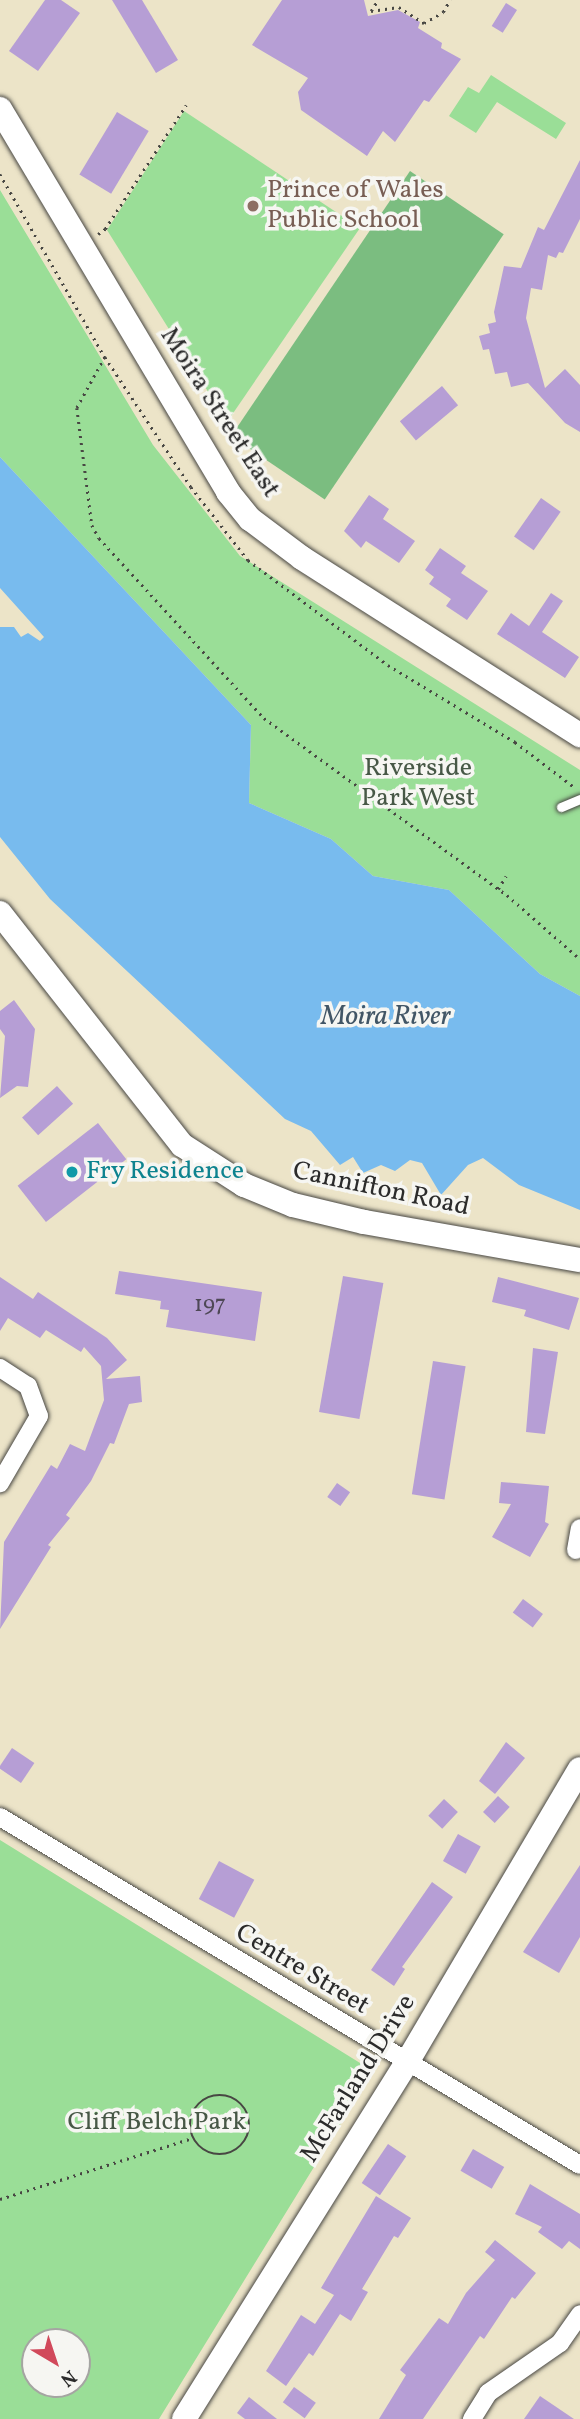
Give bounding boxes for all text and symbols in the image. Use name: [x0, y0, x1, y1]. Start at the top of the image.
place label: Prince of Wales Public School: [267, 175, 442, 236]
marker: Prince of Wales Public School: [245, 198, 261, 214]
street label: Moira Street East: [152, 322, 286, 504]
park label: Riverside Park West: [361, 753, 475, 814]
water label: Moira River: [321, 1000, 451, 1034]
place label: Fry Residence: [86, 1156, 245, 1188]
street label: Cannifton Road: [290, 1156, 472, 1224]
marker: Fry Residence: [64, 1164, 80, 1180]
house number: 197: [194, 1291, 226, 1319]
street label: Centre Street: [229, 1918, 375, 2022]
street label: McFarland Drive: [295, 1989, 423, 2169]
park label: Cliff Belch Park: [69, 2107, 245, 2139]
north arrow: [21, 2328, 91, 2398]
text: N: [54, 2363, 82, 2392]

